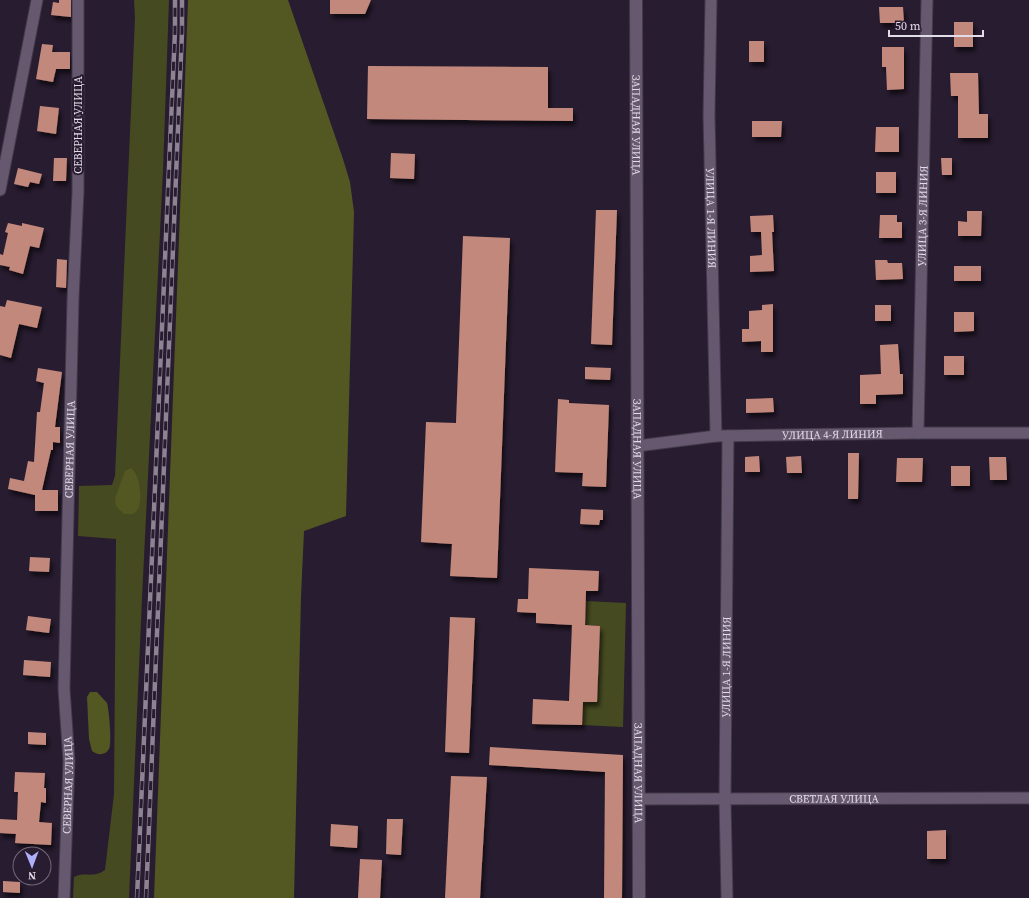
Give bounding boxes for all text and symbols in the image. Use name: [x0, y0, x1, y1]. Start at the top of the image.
scale bar: [889, 12, 983, 38]
text: 50 m: [895, 18, 921, 34]
street label: ЗАПАДНАЯ УЛИЦА: [629, 75, 644, 176]
street label: СЕВЕРНАЯ УЛИЦА: [71, 76, 86, 174]
street label: УЛИЦА 3-Я ЛИНИЯ: [914, 166, 931, 267]
street label: УЛИЦА 1-Я ЛИНИЯ: [703, 167, 720, 268]
street label: ЗАПАДНАЯ УЛИЦА: [630, 399, 645, 500]
street label: СЕВЕРНАЯ УЛИЦА: [61, 400, 78, 498]
street label: УЛИЦА 4-Я ЛИНИЯ: [782, 426, 883, 443]
street label: УЛИЦА 1-Я ЛИНИЯ: [718, 617, 734, 717]
street label: ЗАПАДНАЯ УЛИЦА: [631, 723, 646, 824]
street label: СЕВЕРНАЯ УЛИЦА: [59, 735, 77, 834]
street label: СВЕТЛАЯ УЛИЦА: [789, 791, 880, 806]
north arrow: [12, 846, 52, 886]
text: N: [28, 868, 36, 883]

